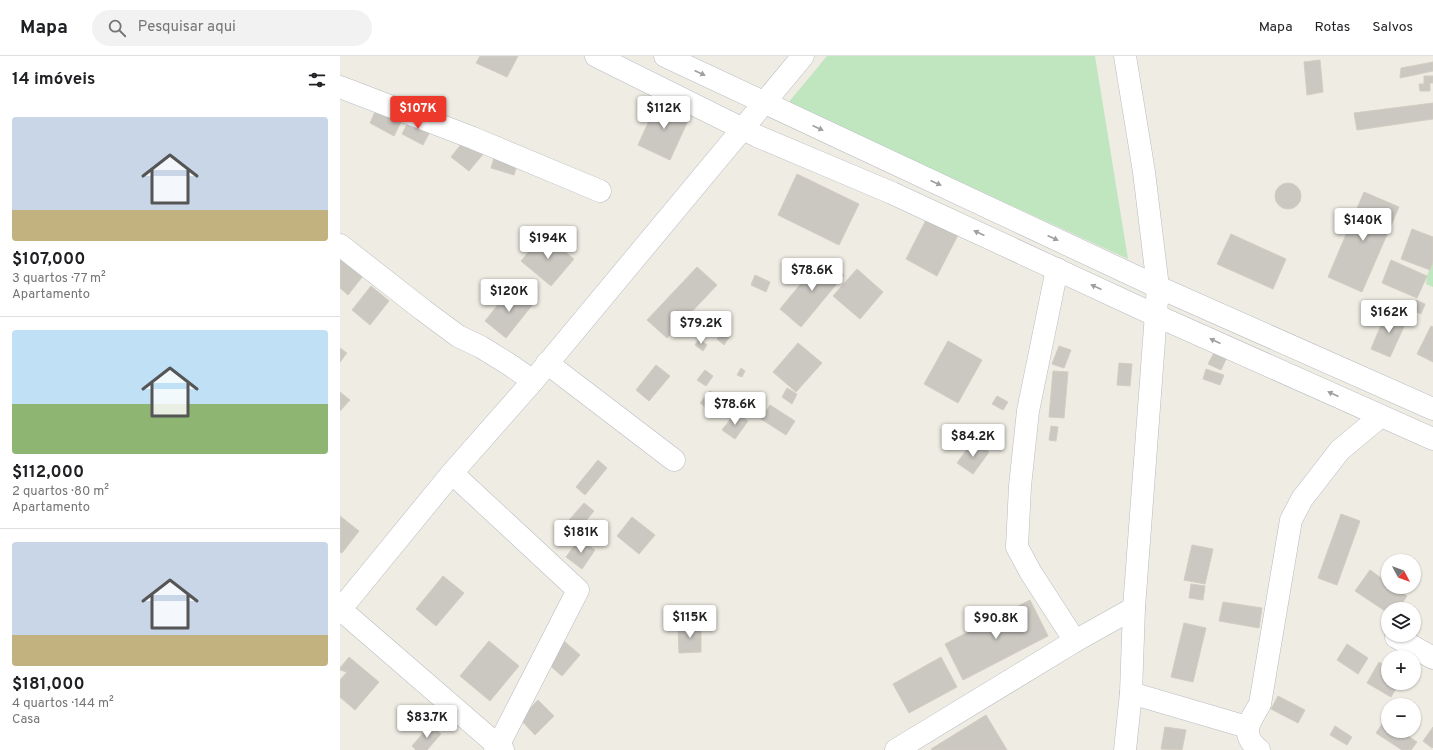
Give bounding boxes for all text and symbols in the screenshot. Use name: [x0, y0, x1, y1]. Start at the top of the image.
search box: [92, 10, 372, 46]
text: Mapa: [20, 16, 68, 40]
icon: search: [106, 17, 128, 39]
text: Pesquisar aqui: [138, 18, 236, 37]
text: Mapa: [1259, 19, 1293, 36]
text: Rotas: [1315, 19, 1350, 36]
text: Salvos: [1372, 19, 1413, 36]
text: 14 imóveis: [12, 69, 95, 91]
icon: filters: [306, 69, 328, 91]
one-way arrow: [695, 70, 706, 76]
pin: $107K: [390, 96, 446, 130]
pin: $112K: [636, 96, 692, 130]
text: $107K: [399, 101, 437, 117]
text: $112K: [646, 101, 682, 117]
one-way arrow: [812, 125, 824, 131]
icon: home: [134, 143, 206, 215]
one-way arrow: [930, 180, 941, 186]
pin: $140K: [1335, 208, 1391, 242]
text: $140K: [1343, 213, 1383, 229]
pin: $194K: [520, 226, 576, 260]
one-way arrow: [973, 230, 984, 236]
text: $194K: [529, 231, 567, 247]
one-way arrow: [1048, 235, 1059, 241]
text: $107,000: [12, 249, 85, 271]
pin: $78.6K: [779, 258, 845, 292]
text: $78.6K: [791, 263, 833, 279]
text: 3 quartos · 77 m²: [12, 271, 106, 287]
pin: $120K: [481, 279, 537, 313]
text: $120K: [490, 284, 528, 300]
one-way arrow: [1091, 284, 1102, 290]
text: Apartamento: [12, 287, 90, 303]
pin: $162K: [1361, 300, 1417, 334]
text: $162K: [1370, 305, 1408, 321]
pin: $79.2K: [668, 311, 734, 345]
text: $79.2K: [679, 316, 723, 332]
one-way arrow: [1209, 338, 1220, 344]
icon: home: [134, 356, 206, 428]
one-way arrow: [1328, 391, 1339, 397]
pin: $78.6K: [702, 392, 768, 426]
text: $78.6K: [714, 397, 756, 413]
pin: $84.2K: [940, 424, 1006, 458]
text: $84.2K: [951, 429, 995, 445]
text: $112,000: [12, 462, 84, 484]
text: 2 quartos · 80 m²: [12, 484, 109, 500]
text: Apartamento: [12, 500, 90, 516]
pin: $181K: [553, 520, 609, 554]
text: $181K: [563, 525, 599, 541]
north arrow: [1381, 554, 1421, 594]
map controls: [1381, 554, 1421, 738]
icon: home: [134, 568, 206, 640]
button: layers: [1381, 602, 1421, 642]
pin: $115K: [662, 605, 718, 639]
pin: $90.8K: [963, 606, 1029, 640]
text: $115K: [672, 610, 708, 626]
text: $90.8K: [974, 611, 1018, 627]
button: +: [1381, 650, 1421, 690]
text: $181,000: [12, 674, 85, 696]
text: 4 quartos · 144 m²: [12, 696, 114, 712]
button: −: [1381, 698, 1421, 738]
pin: $83.7K: [394, 705, 460, 739]
text: $83.7K: [406, 710, 448, 726]
text: Casa: [12, 712, 40, 728]

